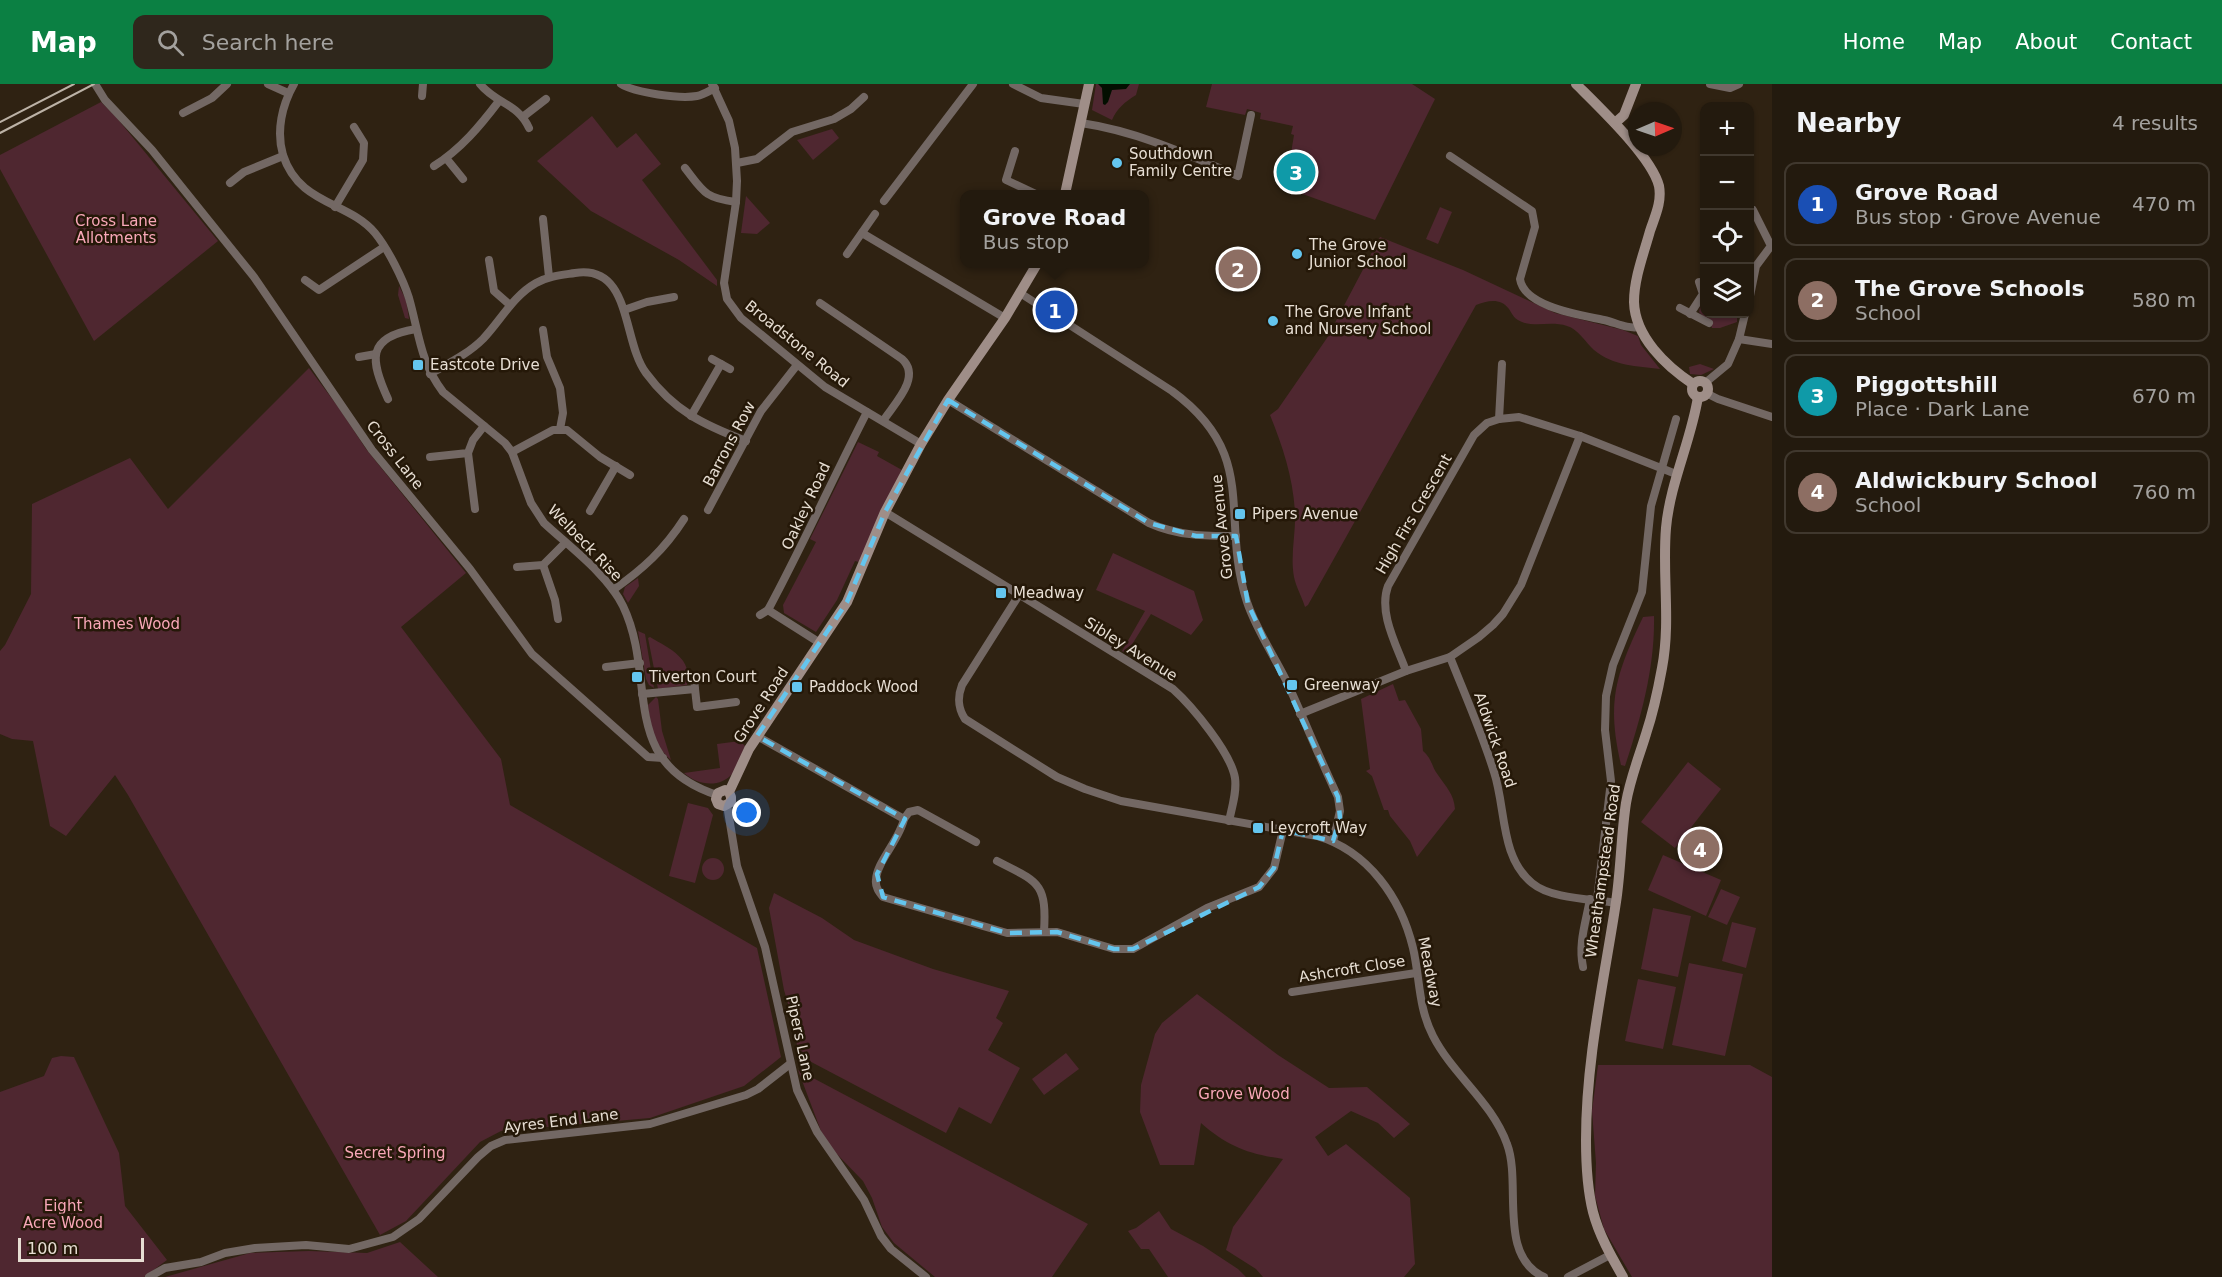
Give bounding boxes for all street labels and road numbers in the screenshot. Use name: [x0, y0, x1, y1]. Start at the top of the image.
street label: Broadstone Road: [742, 297, 852, 391]
street label: Barrons Row: [699, 398, 759, 490]
street label: Cross Lane: [363, 417, 427, 493]
street label: High Firs Crescent: [1372, 451, 1456, 577]
street label: Oakley Road: [778, 459, 834, 553]
street label: Grove Avenue: [1208, 474, 1236, 580]
street label: Welbeck Rise: [544, 501, 626, 585]
street label: Sibley Avenue: [1081, 613, 1181, 685]
street label: Grove Road: [730, 664, 792, 746]
street label: Aldwick Road: [1470, 690, 1520, 790]
street label: Wheathampstead Road: [1582, 783, 1624, 959]
street label: Meadway: [1414, 935, 1446, 1009]
street label: Ashcroft Close: [1298, 952, 1406, 986]
street label: Pipers Lane: [782, 994, 818, 1082]
street label: Ayres End Lane: [503, 1105, 619, 1137]

